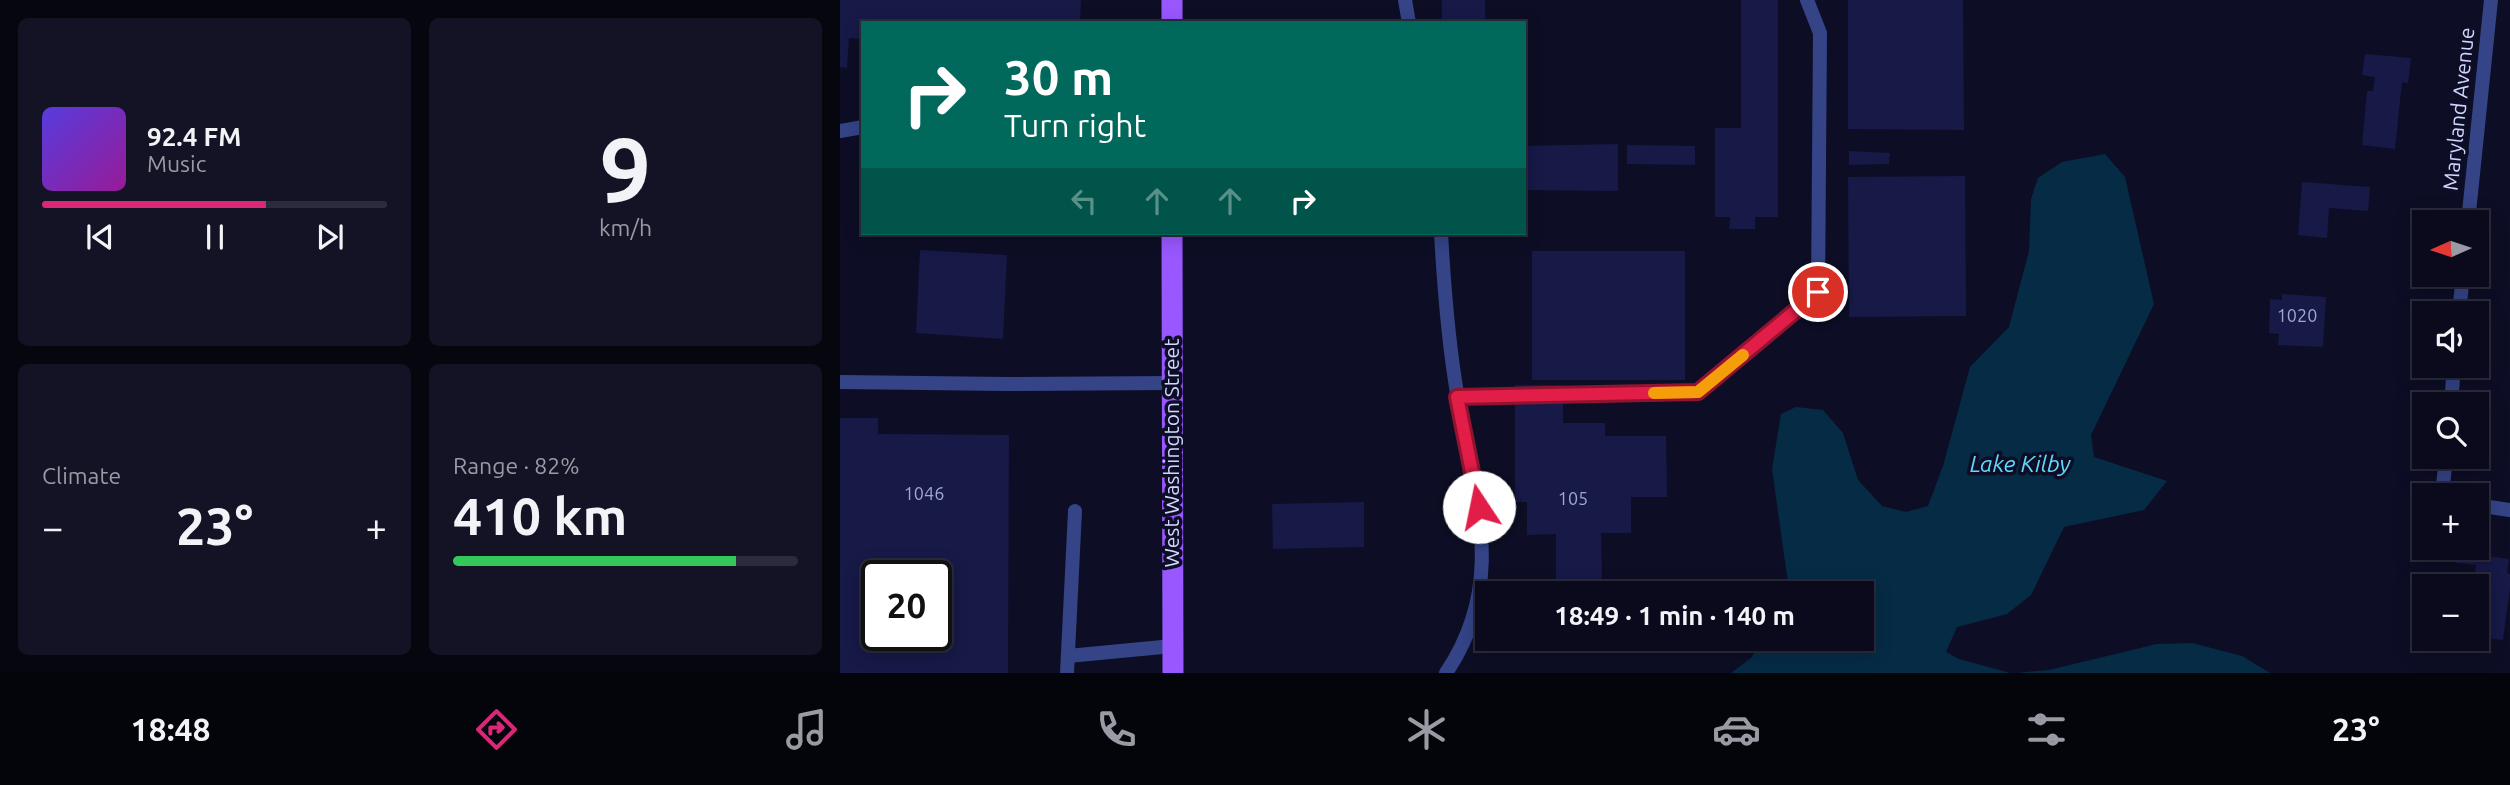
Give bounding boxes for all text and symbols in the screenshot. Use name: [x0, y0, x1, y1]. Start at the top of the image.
street label: Maryland Avenue: [2438, 26, 2478, 192]
icon: right: [889, 49, 980, 140]
text: 30 m: [1004, 49, 1113, 104]
text: Turn right: [1004, 107, 1146, 143]
text: 9: [600, 118, 651, 220]
text: 92.4 FM: [147, 122, 241, 151]
text: Music: [147, 151, 206, 176]
icon: left: [1065, 182, 1103, 220]
icon: ahead: [1138, 182, 1176, 220]
icon: ahead: [1211, 182, 1249, 220]
icon: right: [1284, 182, 1322, 220]
north arrow: [2412, 210, 2488, 287]
map controls: [2412, 210, 2489, 651]
text: km/h: [599, 215, 652, 240]
icon: previous: [81, 218, 119, 256]
icon: pause: [196, 218, 234, 256]
icon: next: [311, 218, 349, 256]
pin: [1788, 262, 1848, 322]
icon: arrive: [1799, 273, 1837, 311]
button: sound: [2412, 301, 2489, 378]
house number: 1020: [2277, 305, 2317, 325]
street label: West Washington Street: [1159, 339, 1183, 567]
button: search: [2412, 392, 2489, 469]
water label: Lake Kilby: [1970, 451, 2071, 476]
text: Range · 82%: [453, 453, 580, 478]
text: Climate: [42, 463, 121, 488]
position arrow: [1442, 470, 1516, 544]
house number: 1046: [904, 483, 944, 503]
button: +: [2412, 483, 2489, 560]
text: 410 km: [453, 487, 627, 545]
house number: 105: [1558, 488, 1588, 508]
text: 23°: [176, 497, 253, 555]
text: −: [42, 506, 63, 548]
text: +: [366, 506, 387, 548]
speed limit sign: 20: [861, 560, 952, 651]
button: −: [2412, 574, 2489, 651]
text: 18:49 · 1 min · 140 m: [1554, 601, 1795, 630]
icon: directions: [472, 705, 521, 754]
icon: music: [782, 705, 831, 754]
icon: phone: [1092, 705, 1141, 754]
icon: climate: [1402, 705, 1451, 754]
icon: car: [1712, 705, 1761, 754]
icon: filters: [2022, 705, 2071, 754]
text: 18:48: [131, 711, 211, 747]
text: 23°: [2332, 711, 2379, 747]

